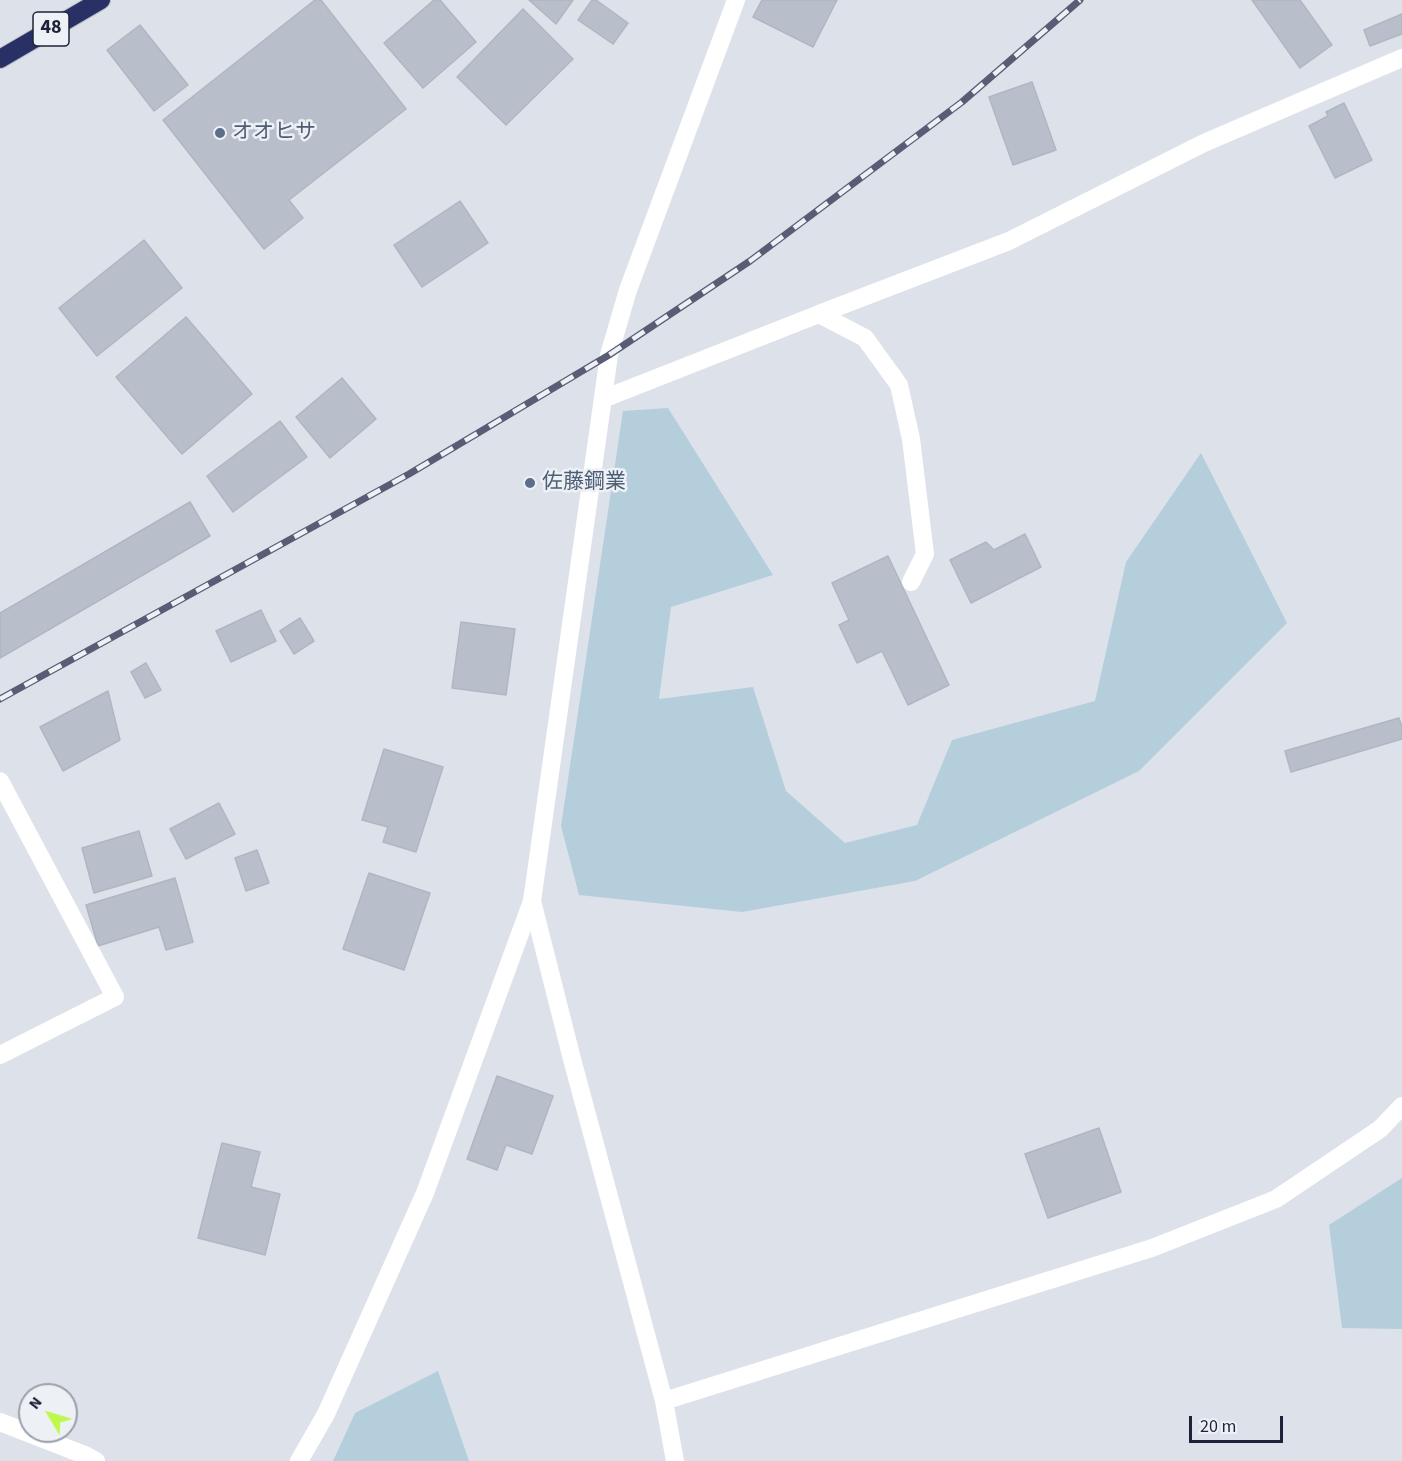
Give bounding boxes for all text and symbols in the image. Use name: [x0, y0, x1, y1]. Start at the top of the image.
road number: 48: [33, 12, 69, 46]
place label: オオヒサ: [232, 120, 316, 146]
marker: オオヒサ: [213, 126, 227, 140]
place label: 佐藤鋼業: [542, 470, 626, 496]
marker: 佐藤鋼業: [523, 476, 537, 490]
north arrow: [18, 1383, 78, 1443]
text: N: [23, 1392, 47, 1414]
scale bar: [1192, 1404, 1286, 1442]
text: 20 m: [1200, 1414, 1236, 1439]

